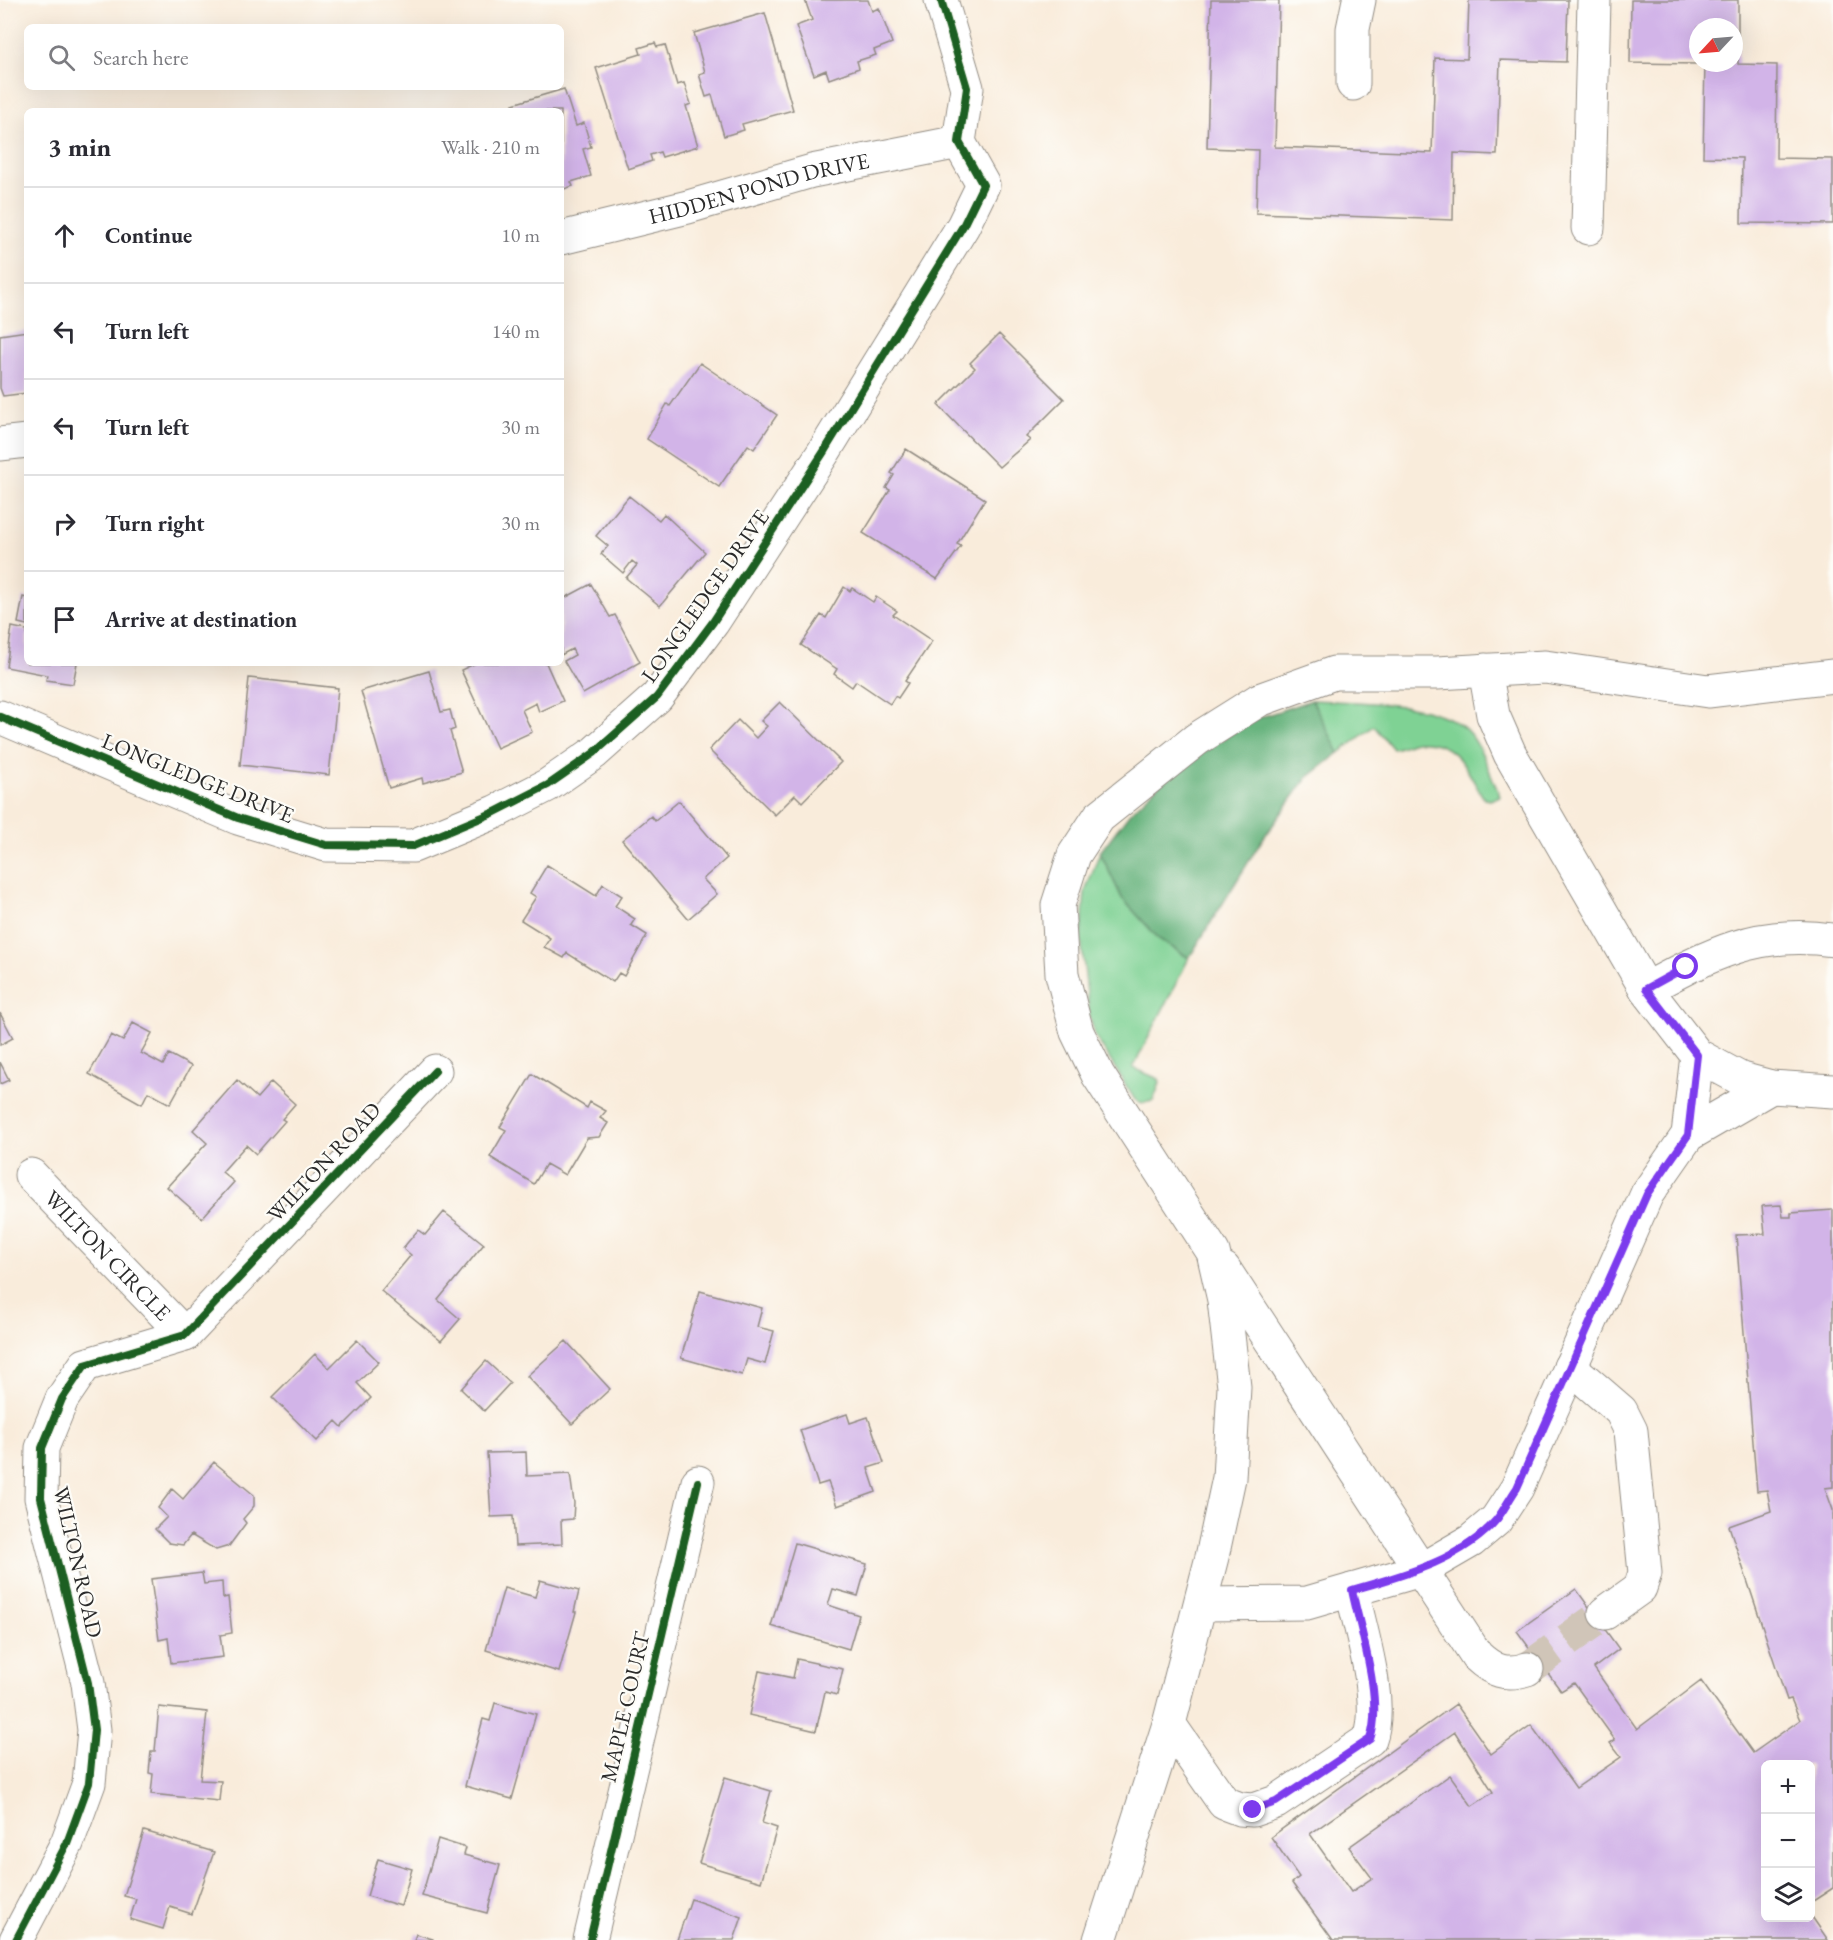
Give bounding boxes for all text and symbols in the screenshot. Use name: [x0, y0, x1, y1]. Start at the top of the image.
north arrow: [1689, 18, 1743, 72]
search box: [24, 24, 564, 90]
icon: search: [45, 41, 78, 74]
text: Search here: [93, 43, 188, 72]
text: 3 min: [48, 130, 111, 164]
text: Walk · 210 m: [441, 134, 540, 160]
street label: HIDDEN POND DRIVE: [645, 146, 871, 231]
icon: ahead: [48, 219, 81, 252]
text: Continue: [105, 221, 192, 250]
text: 10 m: [501, 222, 540, 248]
icon: left: [48, 315, 81, 348]
text: Turn left: [105, 317, 189, 346]
text: 140 m: [492, 318, 540, 344]
icon: left: [48, 411, 81, 444]
text: Turn left: [105, 413, 189, 442]
text: 30 m: [501, 414, 540, 440]
street label: LONGLEDGE DRIVE: [634, 504, 776, 688]
icon: right: [48, 507, 81, 540]
text: Turn right: [105, 509, 204, 538]
text: 30 m: [501, 510, 540, 536]
icon: arrive: [48, 603, 81, 636]
text: Arrive at destination: [105, 605, 297, 634]
street label: LONGLEDGE DRIVE: [98, 726, 298, 830]
route start: [1672, 953, 1698, 979]
street label: WILTON ROAD: [261, 1096, 387, 1228]
street label: WILTON CIRCLE: [38, 1183, 178, 1326]
street label: WILTON ROAD: [47, 1484, 109, 1640]
street label: MAPLE COURT: [594, 1629, 656, 1785]
map controls: [1761, 1760, 1815, 1922]
button: +: [1761, 1760, 1815, 1814]
route end: [1239, 1796, 1265, 1822]
button: −: [1761, 1814, 1815, 1868]
button: layers: [1761, 1868, 1815, 1922]

